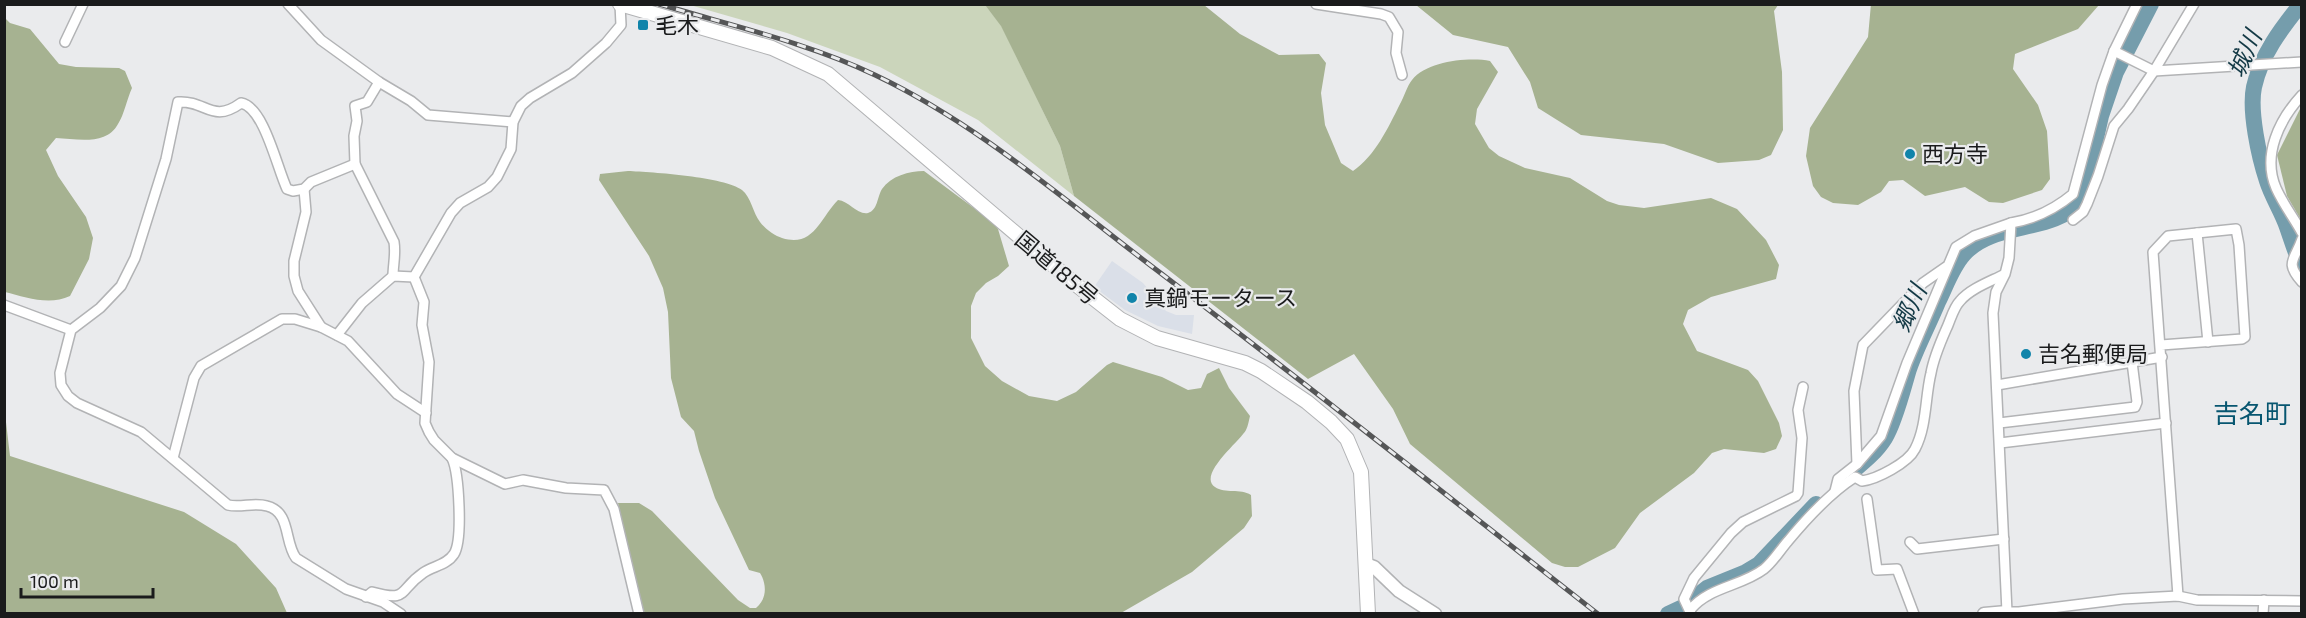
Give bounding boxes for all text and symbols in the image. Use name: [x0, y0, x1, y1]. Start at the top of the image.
place label: 毛木: [655, 11, 699, 37]
marker: 毛木: [636, 18, 650, 32]
water label: 城川: [2221, 23, 2268, 81]
place label: 西方寺: [1922, 140, 1988, 166]
marker: 西方寺: [1903, 147, 1917, 161]
street label: 国道185号: [1011, 225, 1104, 309]
water label: 郷川: [1886, 277, 1933, 335]
place label: 真鍋モータース: [1144, 284, 1297, 310]
marker: 真鍋モータース: [1125, 291, 1139, 305]
place label: 吉名郵便局: [2038, 340, 2148, 366]
marker: 吉名郵便局: [2019, 347, 2033, 361]
district label: 吉名町: [2213, 397, 2291, 428]
scale bar: [21, 561, 153, 599]
text: 100 m: [30, 570, 79, 592]

